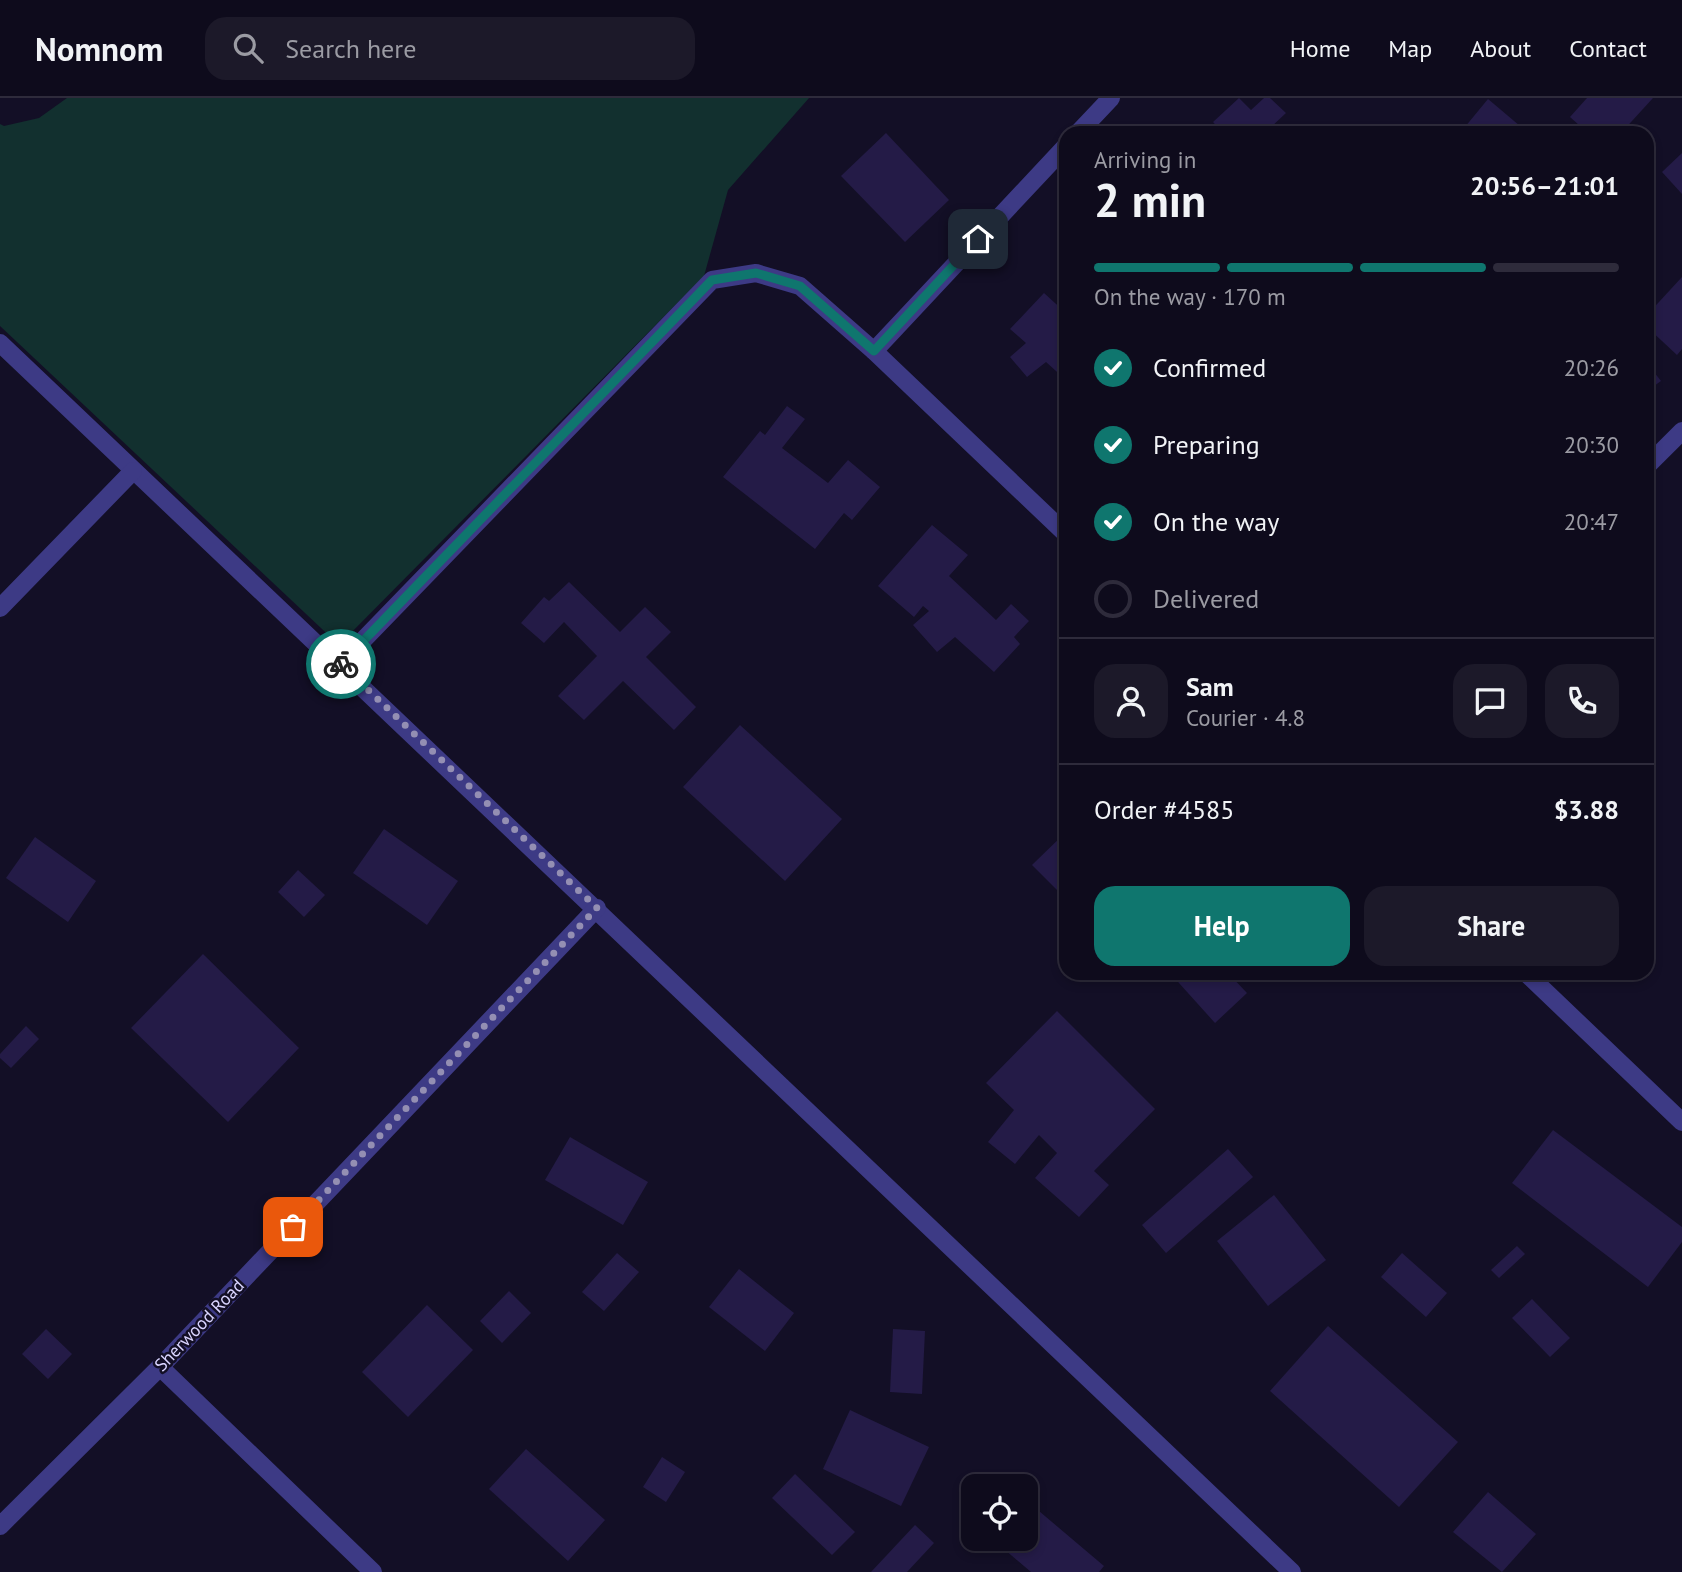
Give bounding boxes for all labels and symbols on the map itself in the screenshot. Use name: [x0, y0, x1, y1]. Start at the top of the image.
pin: [948, 209, 1008, 269]
courier: [306, 629, 376, 699]
pin: [263, 1197, 323, 1257]
street label: Sherwood Road: [149, 1274, 249, 1376]

